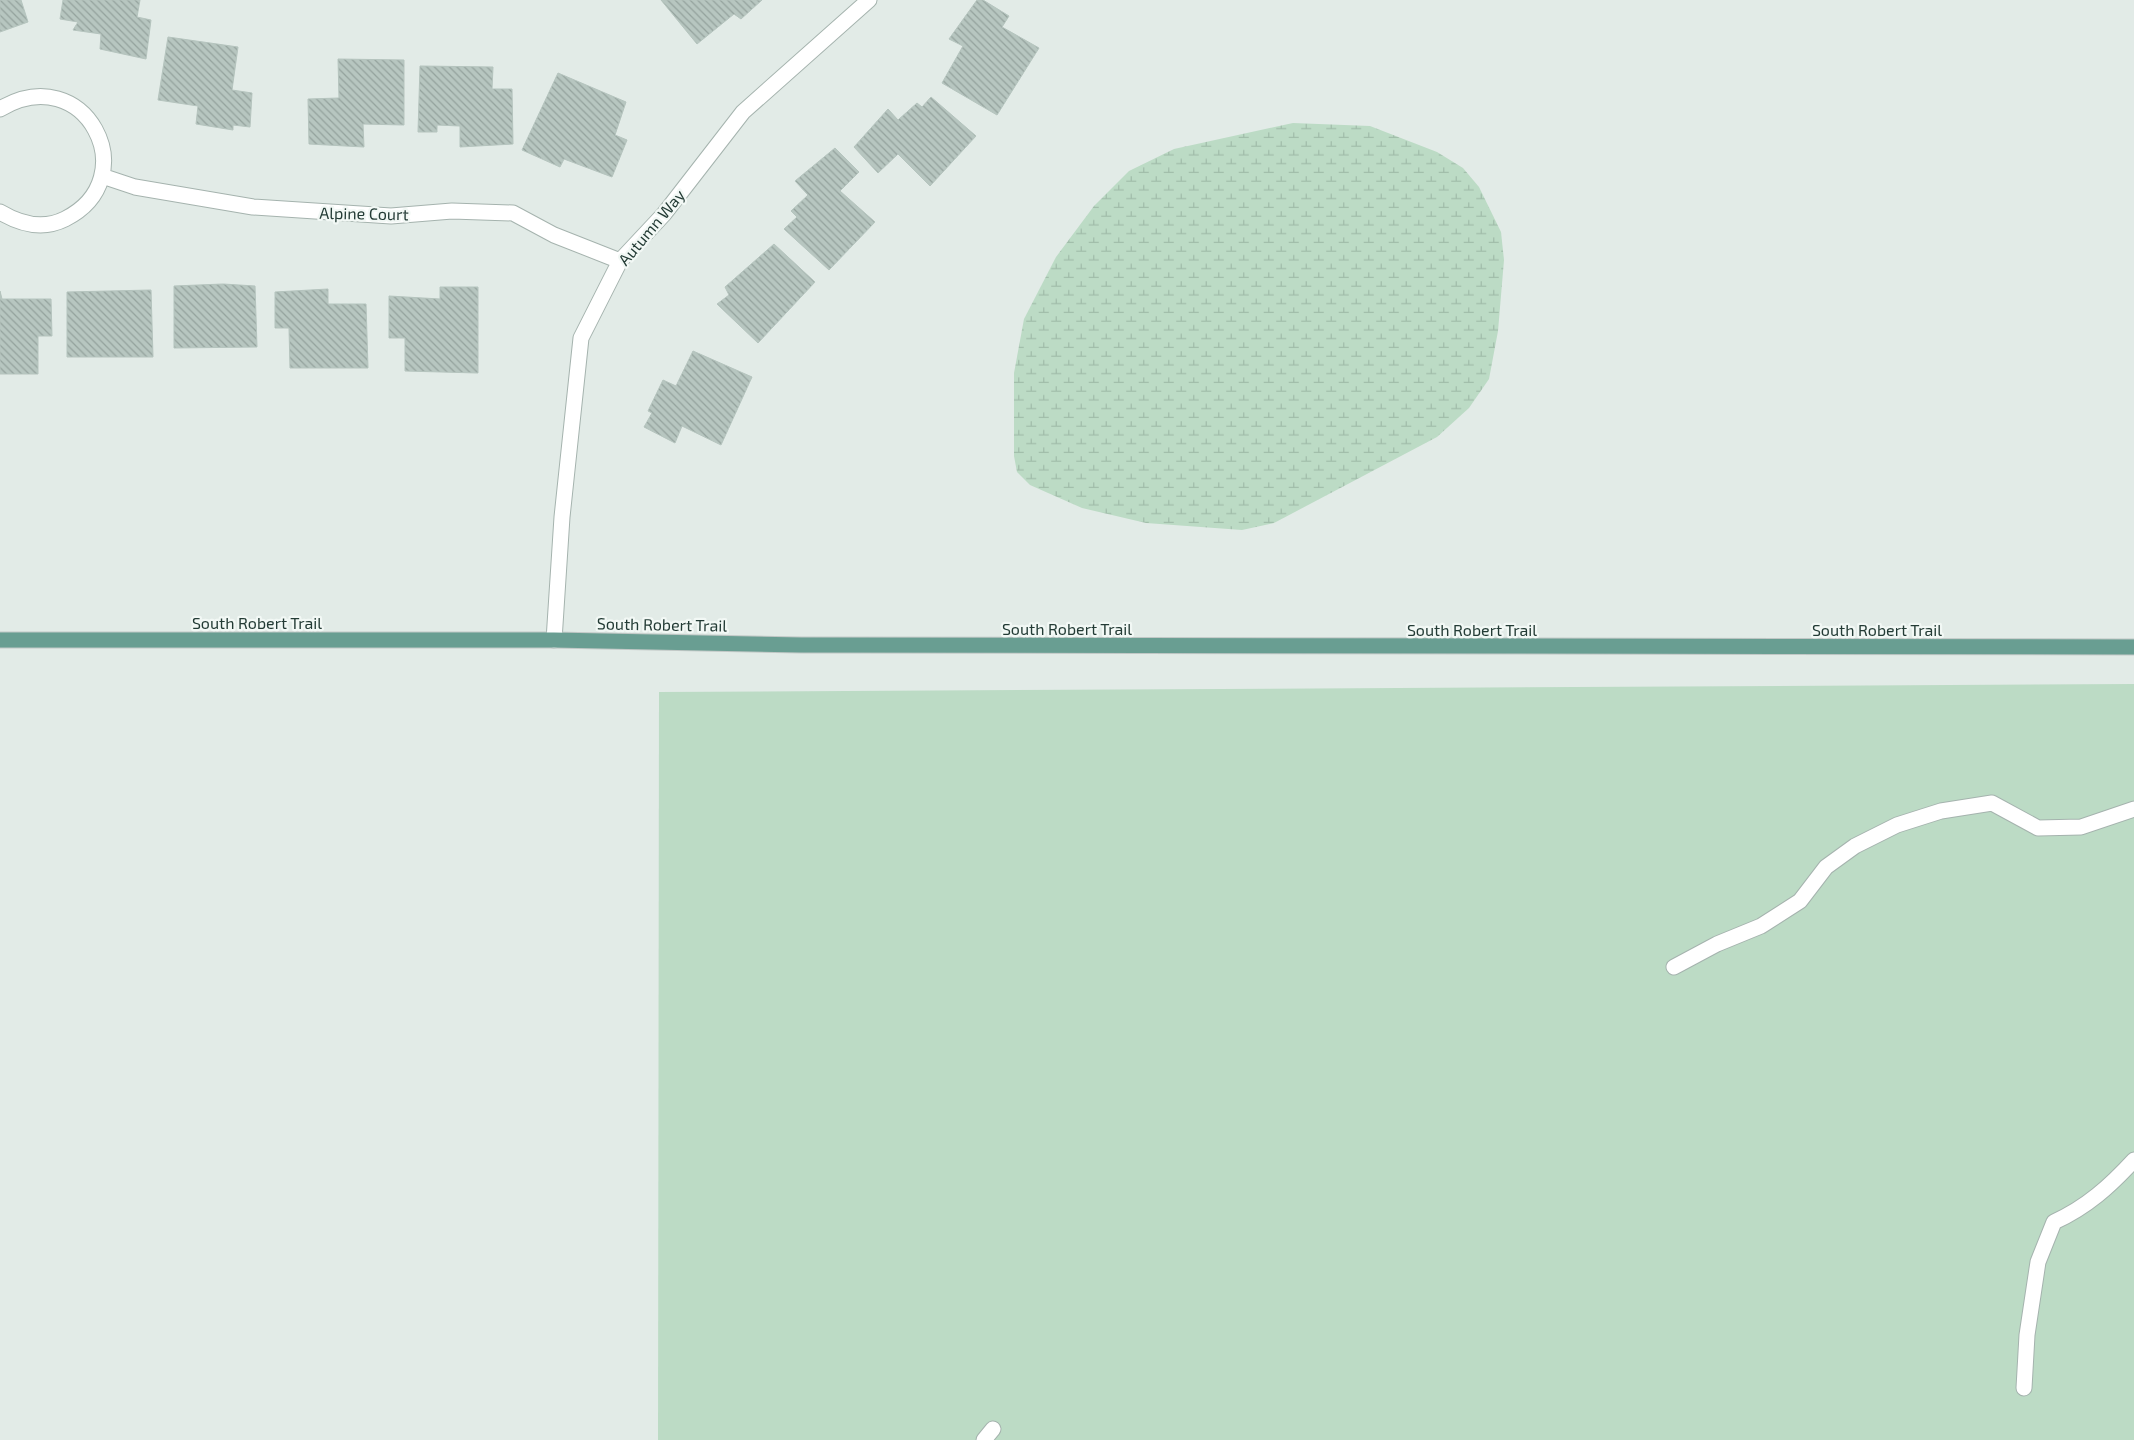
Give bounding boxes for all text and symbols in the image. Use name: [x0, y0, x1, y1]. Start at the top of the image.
street label: Autumn Way: [614, 185, 689, 269]
street label: Alpine Court: [319, 203, 409, 223]
street label: South Robert Trail: [192, 613, 322, 632]
street label: South Robert Trail: [597, 613, 727, 635]
street label: South Robert Trail: [1002, 619, 1132, 638]
street label: South Robert Trail: [1407, 620, 1537, 639]
street label: South Robert Trail: [1812, 620, 1942, 639]

